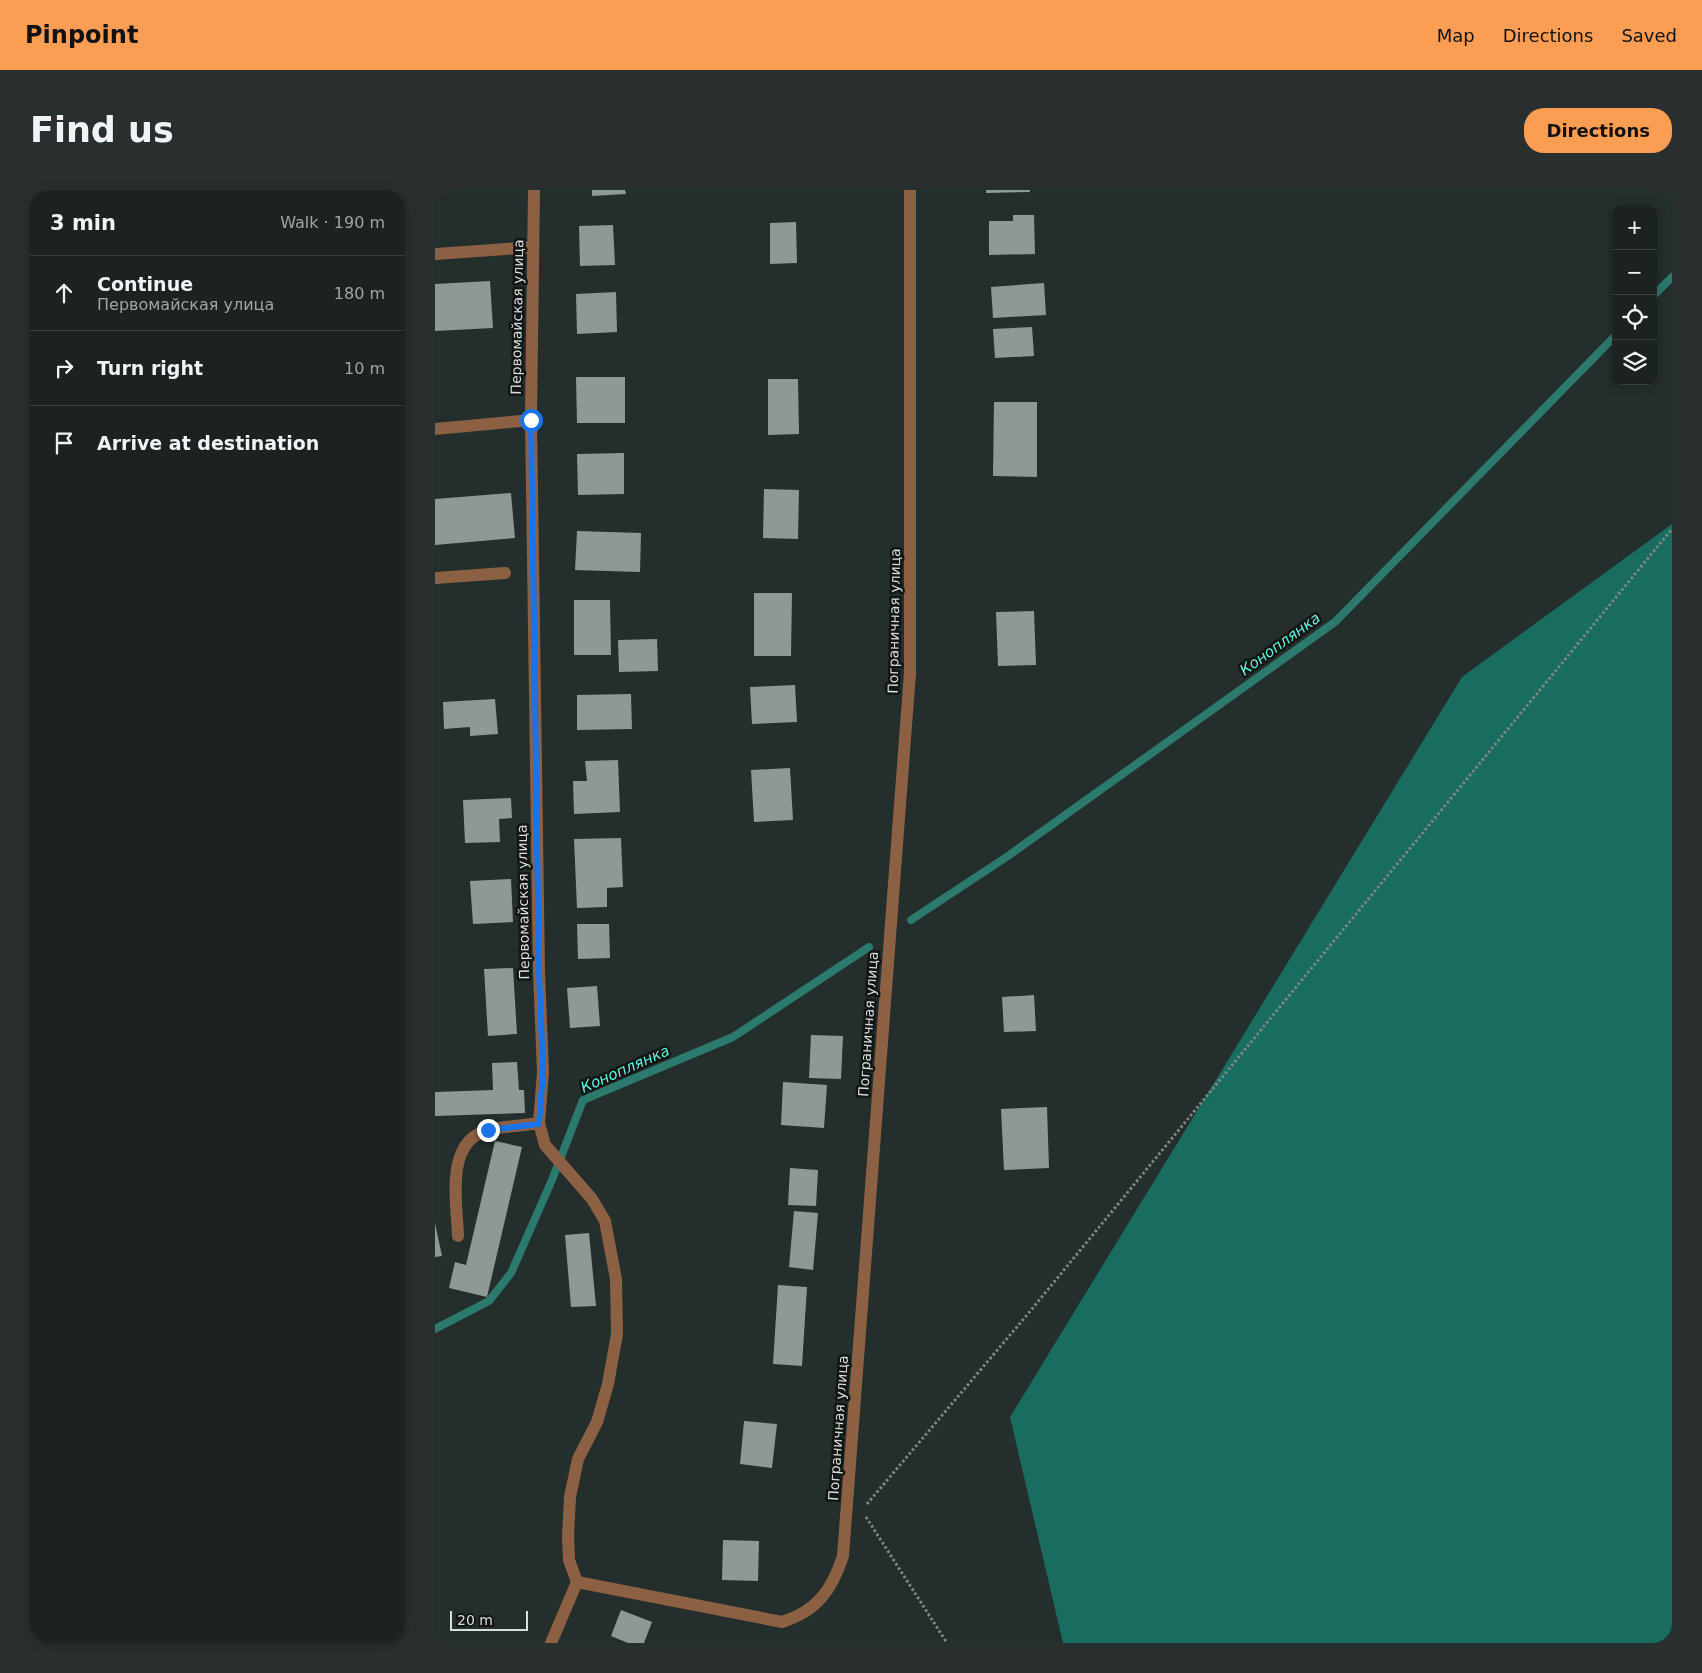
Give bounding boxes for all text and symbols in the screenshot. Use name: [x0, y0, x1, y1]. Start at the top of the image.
text: Pinpoint: [25, 21, 138, 49]
text: Map: [1437, 25, 1475, 46]
text: Directions: [1503, 25, 1593, 46]
text: Saved: [1621, 25, 1677, 46]
button: Directions: [1524, 108, 1672, 153]
text: Find us: [30, 110, 174, 150]
map controls: [1612, 205, 1657, 385]
button: +: [1612, 205, 1657, 250]
text: 3 min: [50, 211, 116, 235]
text: Walk · 190 m: [280, 213, 385, 232]
street label: Первомайская улица: [508, 239, 526, 395]
button: −: [1612, 250, 1657, 295]
text: Continue: [97, 273, 193, 295]
icon: ahead: [50, 279, 78, 307]
text: 180 m: [334, 284, 385, 303]
text: Первомайская улица: [97, 295, 274, 314]
button: locate: [1612, 295, 1657, 340]
button: layers: [1612, 340, 1657, 385]
icon: right: [50, 354, 78, 382]
text: Turn right: [97, 357, 203, 379]
text: 10 m: [344, 359, 385, 378]
route start: [520, 409, 543, 432]
icon: arrive: [50, 429, 78, 457]
text: Arrive at destination: [97, 432, 319, 454]
street label: Пограничная улица: [885, 548, 903, 694]
water label: Коноплянка: [1236, 609, 1324, 679]
street label: Первомайская улица: [514, 824, 532, 980]
street label: Пограничная улица: [855, 951, 881, 1097]
water label: Коноплянка: [578, 1041, 672, 1097]
route end: [477, 1119, 500, 1142]
street label: Пограничная улица: [825, 1355, 851, 1501]
scale bar: [450, 1608, 527, 1631]
text: 20 m: [457, 1612, 493, 1628]

